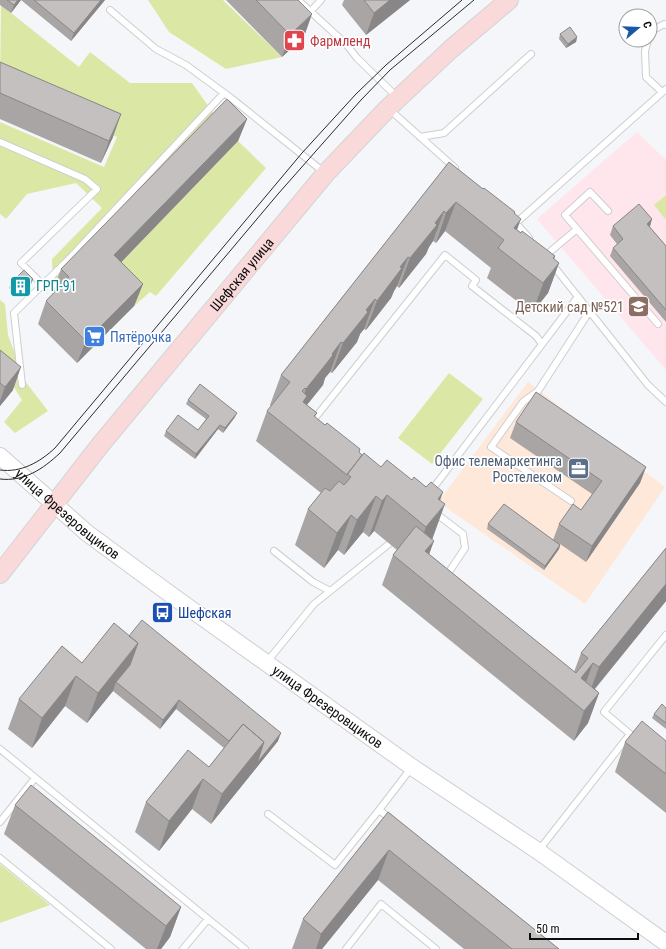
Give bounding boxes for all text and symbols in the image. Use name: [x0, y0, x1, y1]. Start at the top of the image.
north arrow: [618, 8, 658, 48]
text: С: [640, 20, 654, 30]
pharmacy icon: Фармленд: [282, 28, 308, 54]
place label: Фармленд: [310, 33, 371, 49]
street label: Шефская улица: [207, 234, 277, 314]
building icon: ГРП-91: [7, 273, 33, 299]
place label: ГРП-91: [36, 278, 77, 294]
school or university icon: Детский сад №521: [626, 294, 652, 320]
place label: Детский сад №521: [515, 299, 624, 315]
supermarket icon: Пятёрочка: [82, 324, 108, 350]
place label: Пятёрочка: [110, 329, 172, 345]
place label: Офис телемаркетинга Ростелеком: [434, 453, 562, 485]
office icon: Офис телемаркетинга Ростелеком: [565, 456, 591, 482]
street label: улица Фрезеровщиков: [12, 465, 123, 562]
bus stop icon: Шефская: [150, 600, 176, 626]
place label: Шефская: [178, 605, 231, 621]
street label: улица Фрезеровщиков: [269, 662, 386, 752]
scale bar: [530, 915, 638, 941]
text: 50 m: [536, 922, 560, 936]

